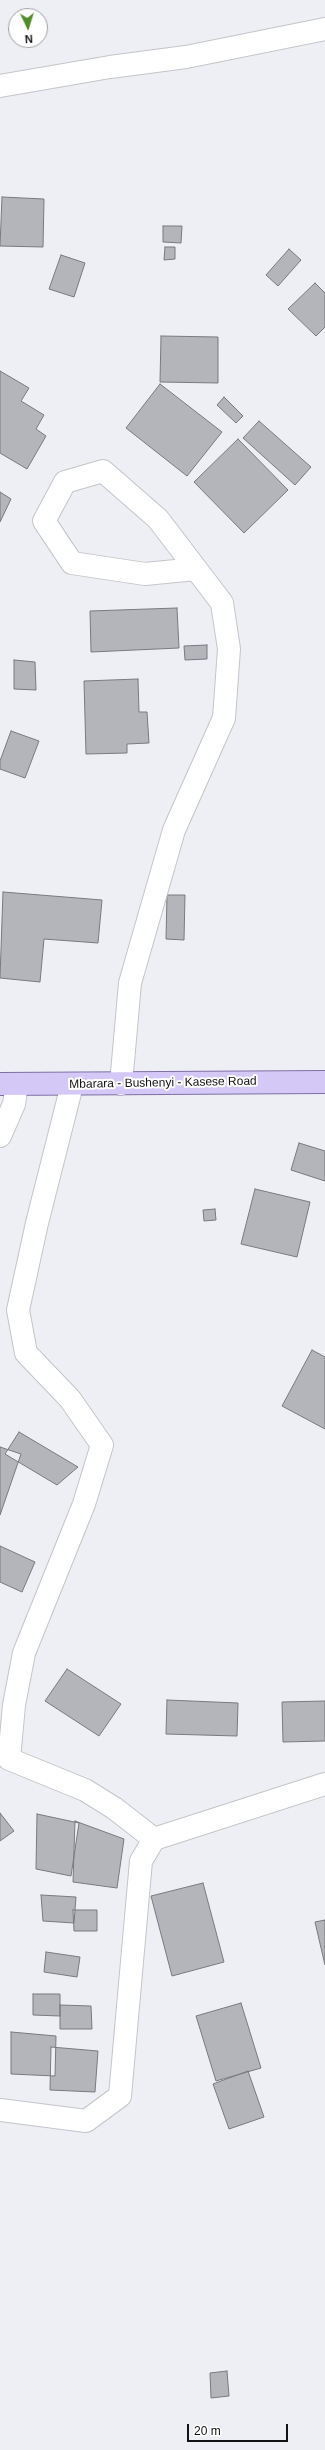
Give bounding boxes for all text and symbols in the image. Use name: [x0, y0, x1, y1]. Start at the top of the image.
north arrow: [8, 8, 48, 48]
text: N: [24, 33, 33, 45]
street label: Mbarara - Bushenyi - Kasese Road: [69, 1074, 257, 1092]
scale bar: [189, 2416, 290, 2442]
text: 20 m: [194, 2424, 221, 2438]

